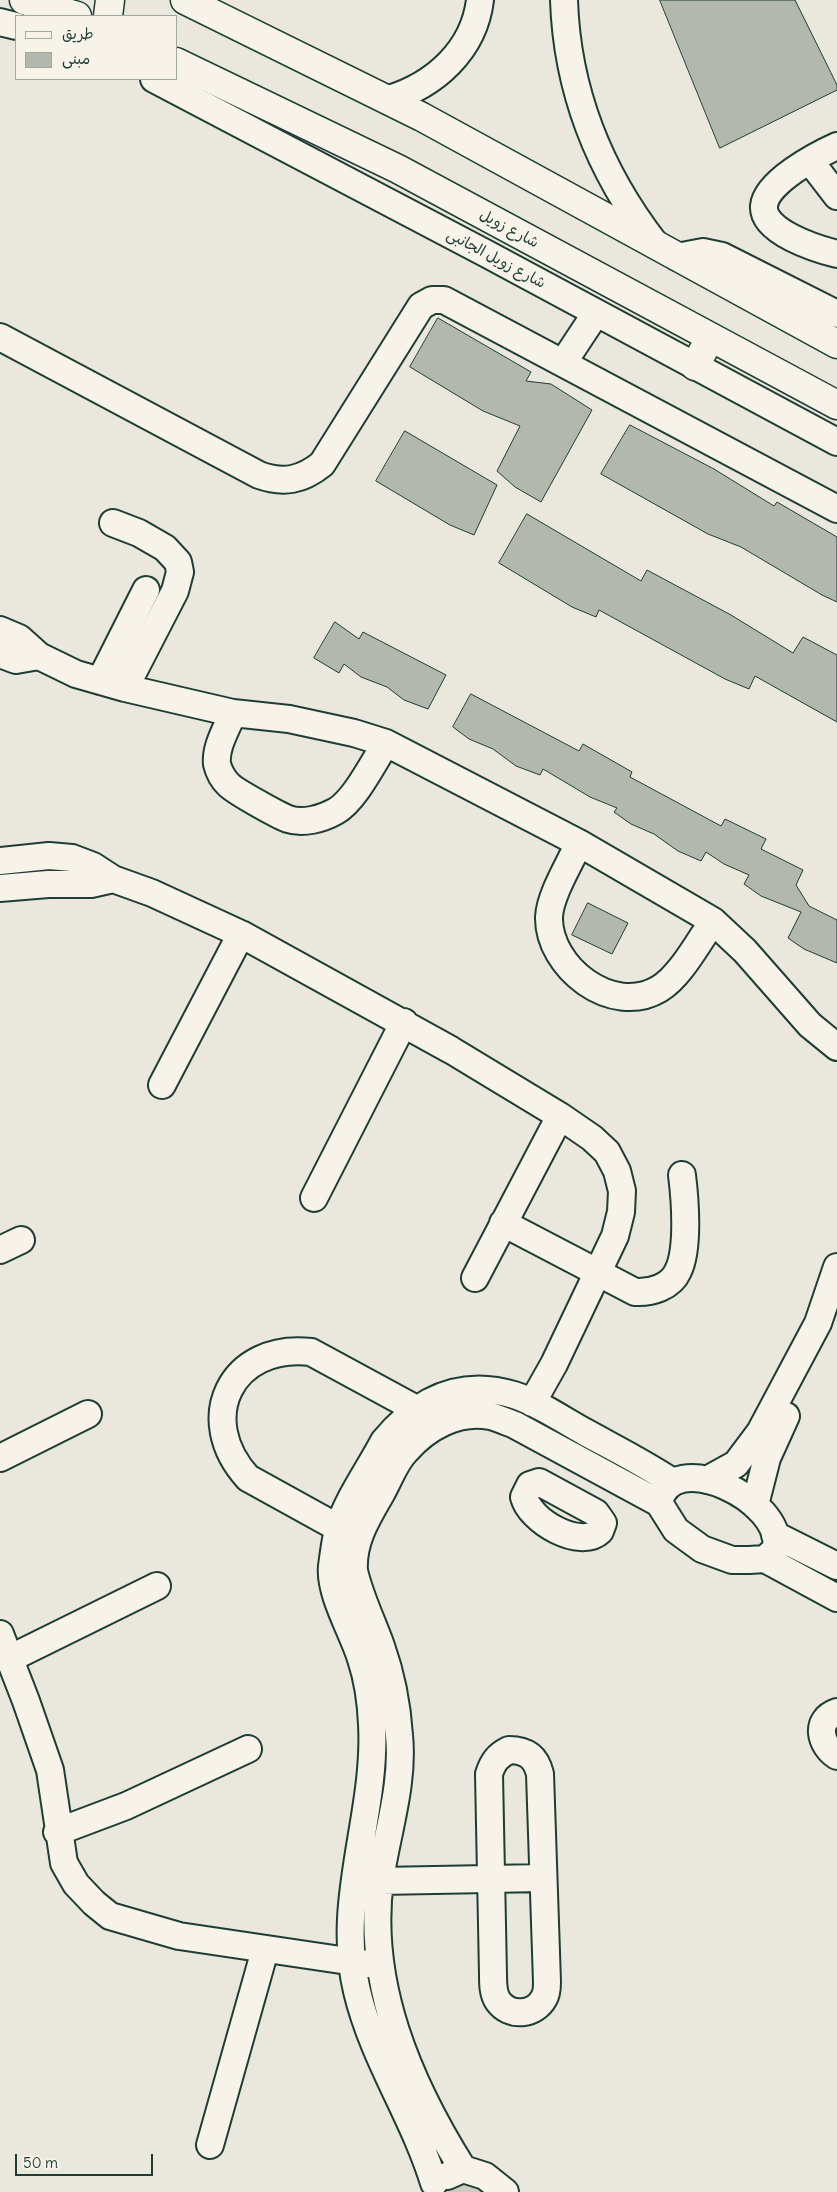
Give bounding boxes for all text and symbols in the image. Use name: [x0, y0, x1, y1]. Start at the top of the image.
legend: [15, 15, 178, 80]
text: طريق: [62, 24, 94, 43]
text: مبنى: [62, 49, 90, 68]
street label: شارع زويل: [476, 206, 542, 252]
street label: شارع زويل الجانبى: [444, 225, 548, 293]
scale bar: [18, 2144, 155, 2176]
text: 50 m: [23, 2153, 58, 2172]

